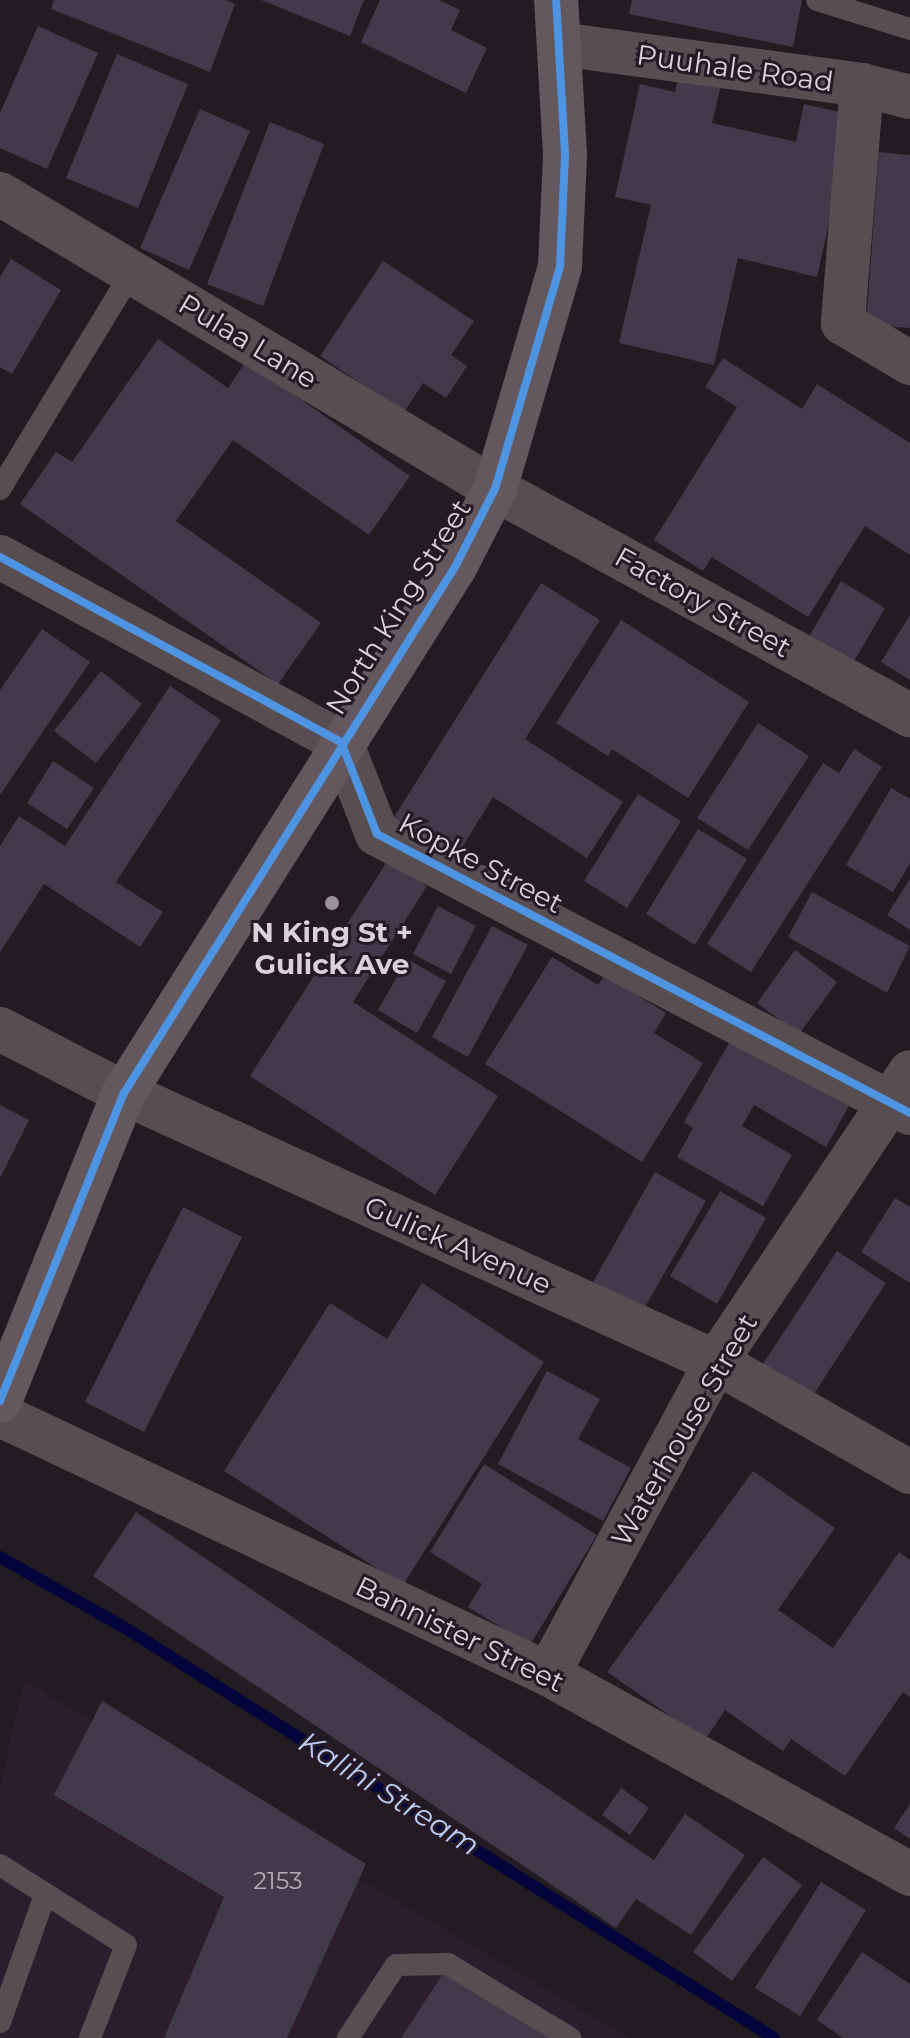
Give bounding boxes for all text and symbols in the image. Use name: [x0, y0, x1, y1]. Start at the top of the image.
street label: Puuhale Road: [635, 38, 835, 98]
street label: Pulaa Lane: [173, 287, 323, 395]
street label: North King Street: [318, 493, 478, 721]
street label: Factory Street: [609, 540, 797, 664]
street label: Kopke Street: [393, 806, 569, 920]
marker: N King St + Gulick Ave: [323, 894, 341, 912]
place label: N King St + Gulick Ave: [251, 915, 413, 981]
street label: Gulick Avenue: [359, 1189, 557, 1301]
street label: Waterhouse Street: [604, 1308, 764, 1552]
street label: Bannister Street: [350, 1569, 570, 1699]
water label: Kalihi Stream: [292, 1724, 486, 1864]
house number: 2153: [253, 1867, 303, 1895]

